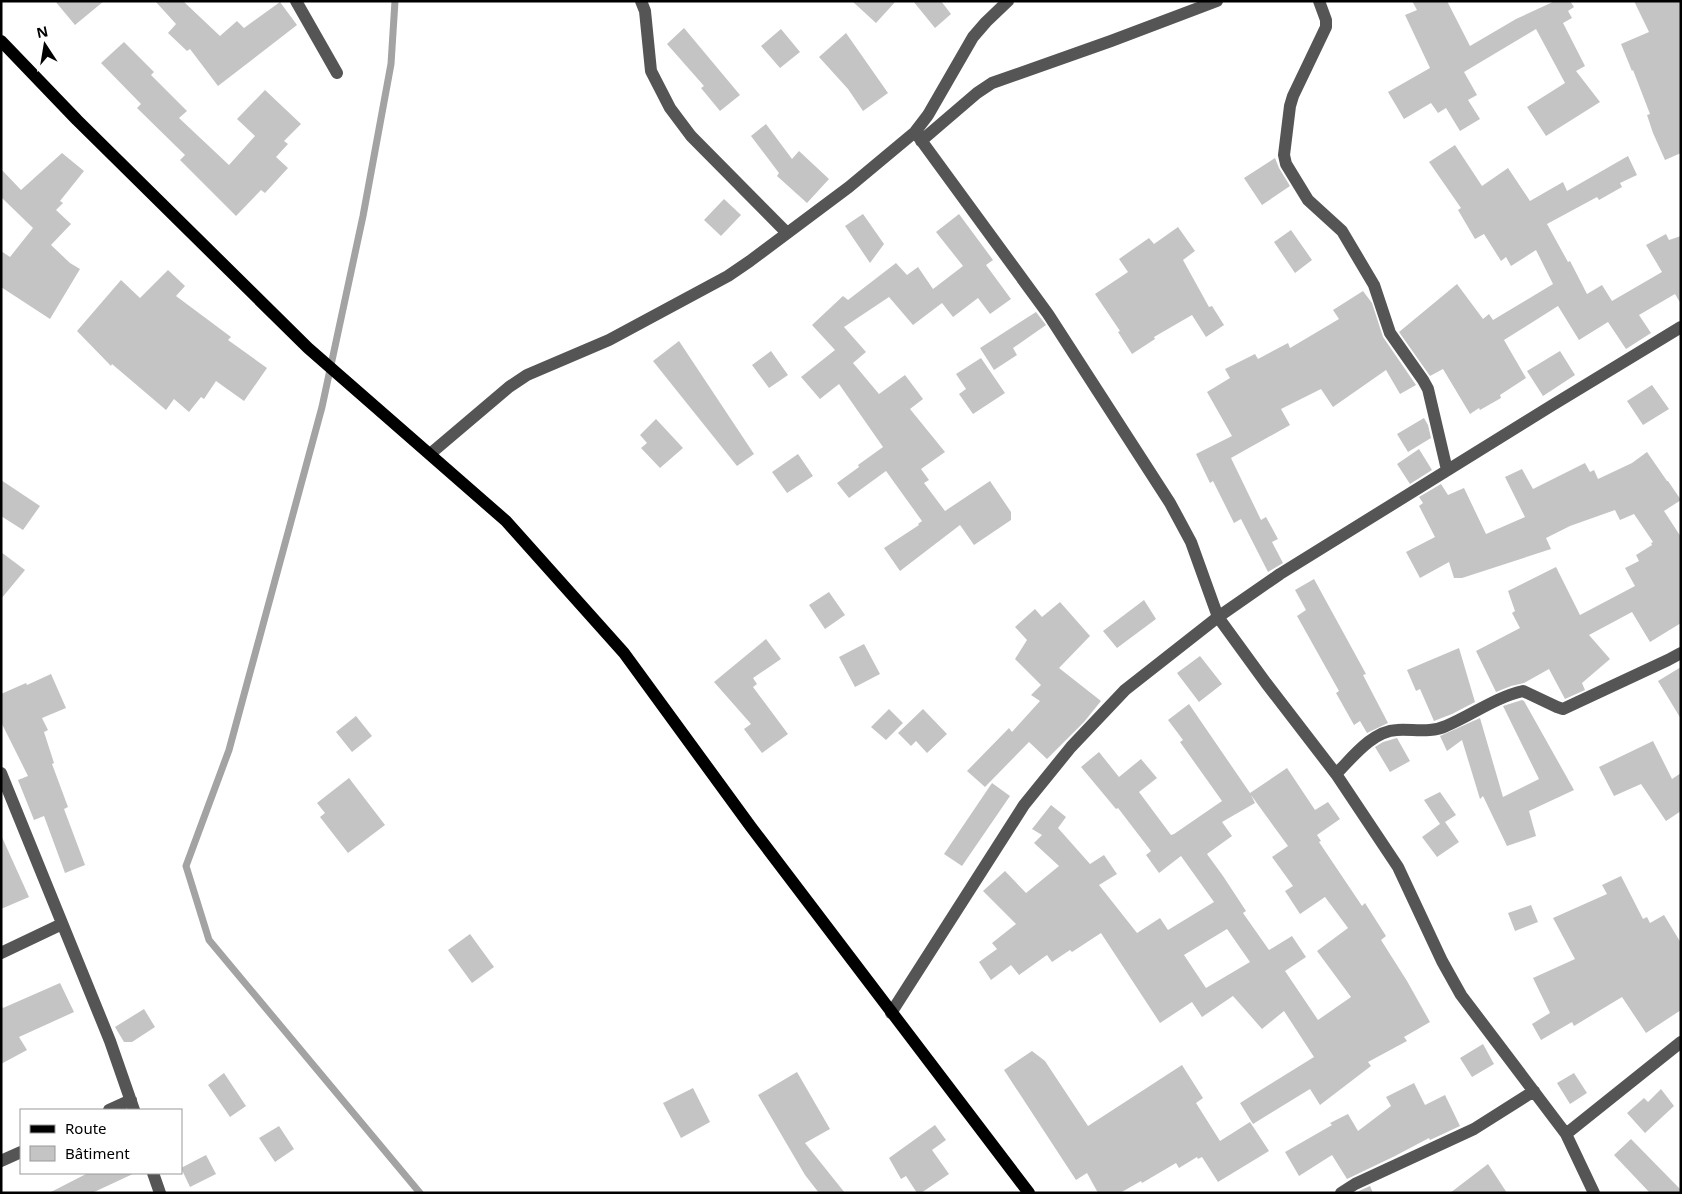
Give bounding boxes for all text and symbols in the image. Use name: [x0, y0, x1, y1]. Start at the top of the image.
north arrow: [20, 20, 70, 70]
text: N: [35, 21, 50, 42]
legend: [20, 1109, 182, 1174]
text: Route: [65, 1118, 107, 1138]
text: Bâtiment: [65, 1143, 130, 1163]

